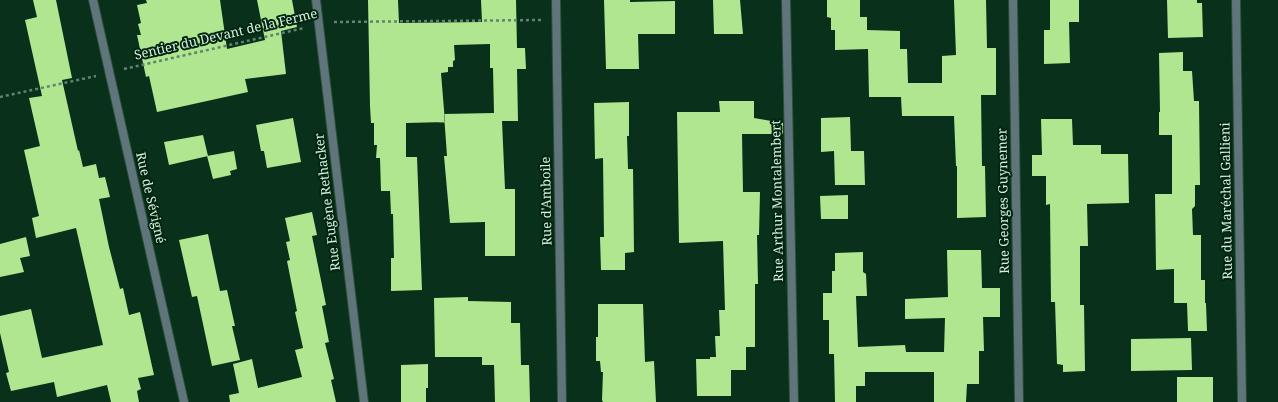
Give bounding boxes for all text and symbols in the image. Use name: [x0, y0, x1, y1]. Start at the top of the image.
street label: Sentier du Devant de la Ferme: [133, 6, 319, 64]
street label: Rue Arthur Montalembert: [769, 120, 787, 282]
street label: Rue du Maréchal Gallieni: [1218, 122, 1236, 280]
street label: Rue Georges Guynemer: [995, 128, 1013, 274]
street label: Rue Eugène Rethacker: [312, 132, 344, 272]
street label: Rue de Sévigné: [132, 151, 168, 245]
street label: Rue d'Amboile: [538, 156, 556, 246]

